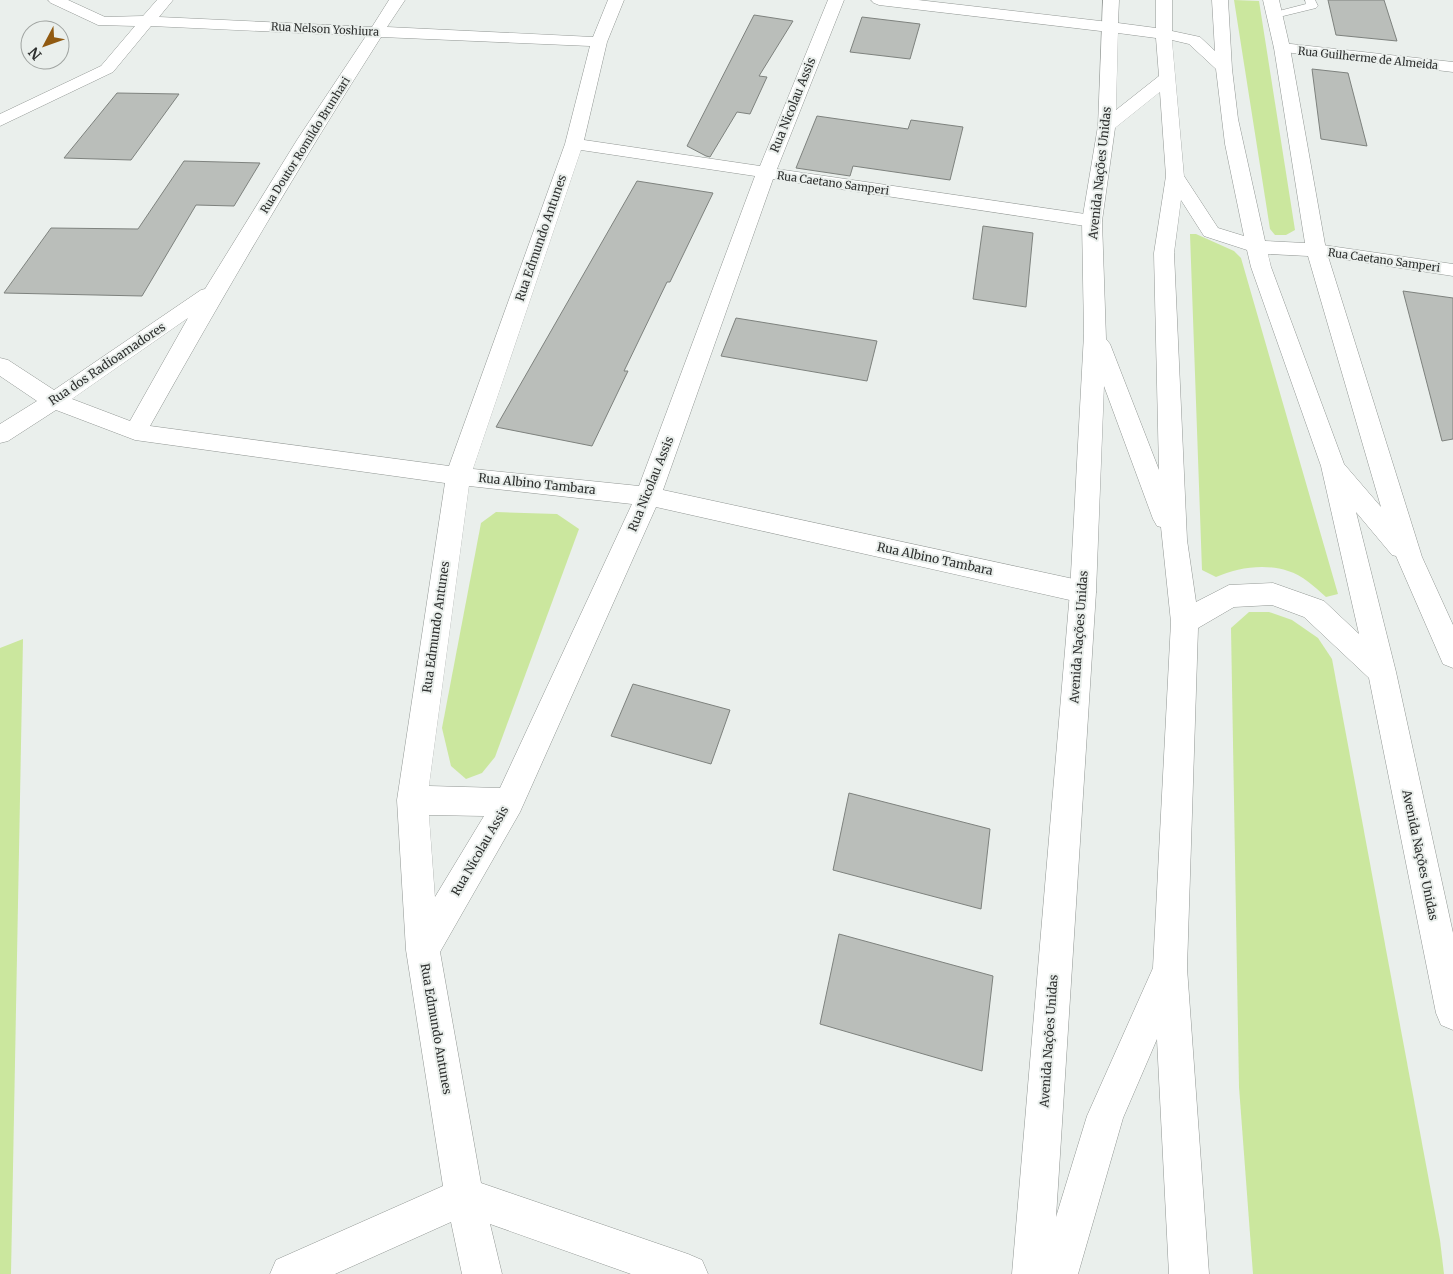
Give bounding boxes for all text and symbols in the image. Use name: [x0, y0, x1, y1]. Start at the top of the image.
street label: Rua Nelson Yoshiura: [271, 19, 380, 39]
north arrow: [20, 20, 70, 70]
text: N: [25, 43, 46, 64]
street label: Rua Guilherme de Almeida: [1297, 44, 1439, 72]
street label: Rua Nicolau Assis: [767, 55, 818, 155]
street label: Rua Doutor Romildo Brunhari: [257, 74, 353, 216]
street label: Avenida Nações Unidas: [1085, 106, 1114, 241]
street label: Rua Caetano Samperi: [776, 168, 890, 198]
street label: Rua Edmundo Antunes: [512, 172, 569, 303]
street label: Rua Caetano Samperi: [1327, 245, 1441, 275]
street label: Rua dos Radioamadores: [45, 319, 168, 408]
street label: Rua Nicolau Assis: [625, 434, 676, 534]
street label: Rua Albino Tambara: [478, 470, 597, 497]
street label: Rua Albino Tambara: [876, 539, 995, 578]
street label: Rua Edmundo Antunes: [419, 560, 452, 694]
street label: Avenida Nações Unidas: [1066, 570, 1091, 705]
street label: Avenida Nações Unidas: [1399, 787, 1442, 922]
street label: Rua Nicolau Assis: [448, 803, 511, 898]
street label: Rua Edmundo Antunes: [418, 962, 455, 1096]
street label: Avenida Nações Unidas: [1036, 974, 1061, 1109]

